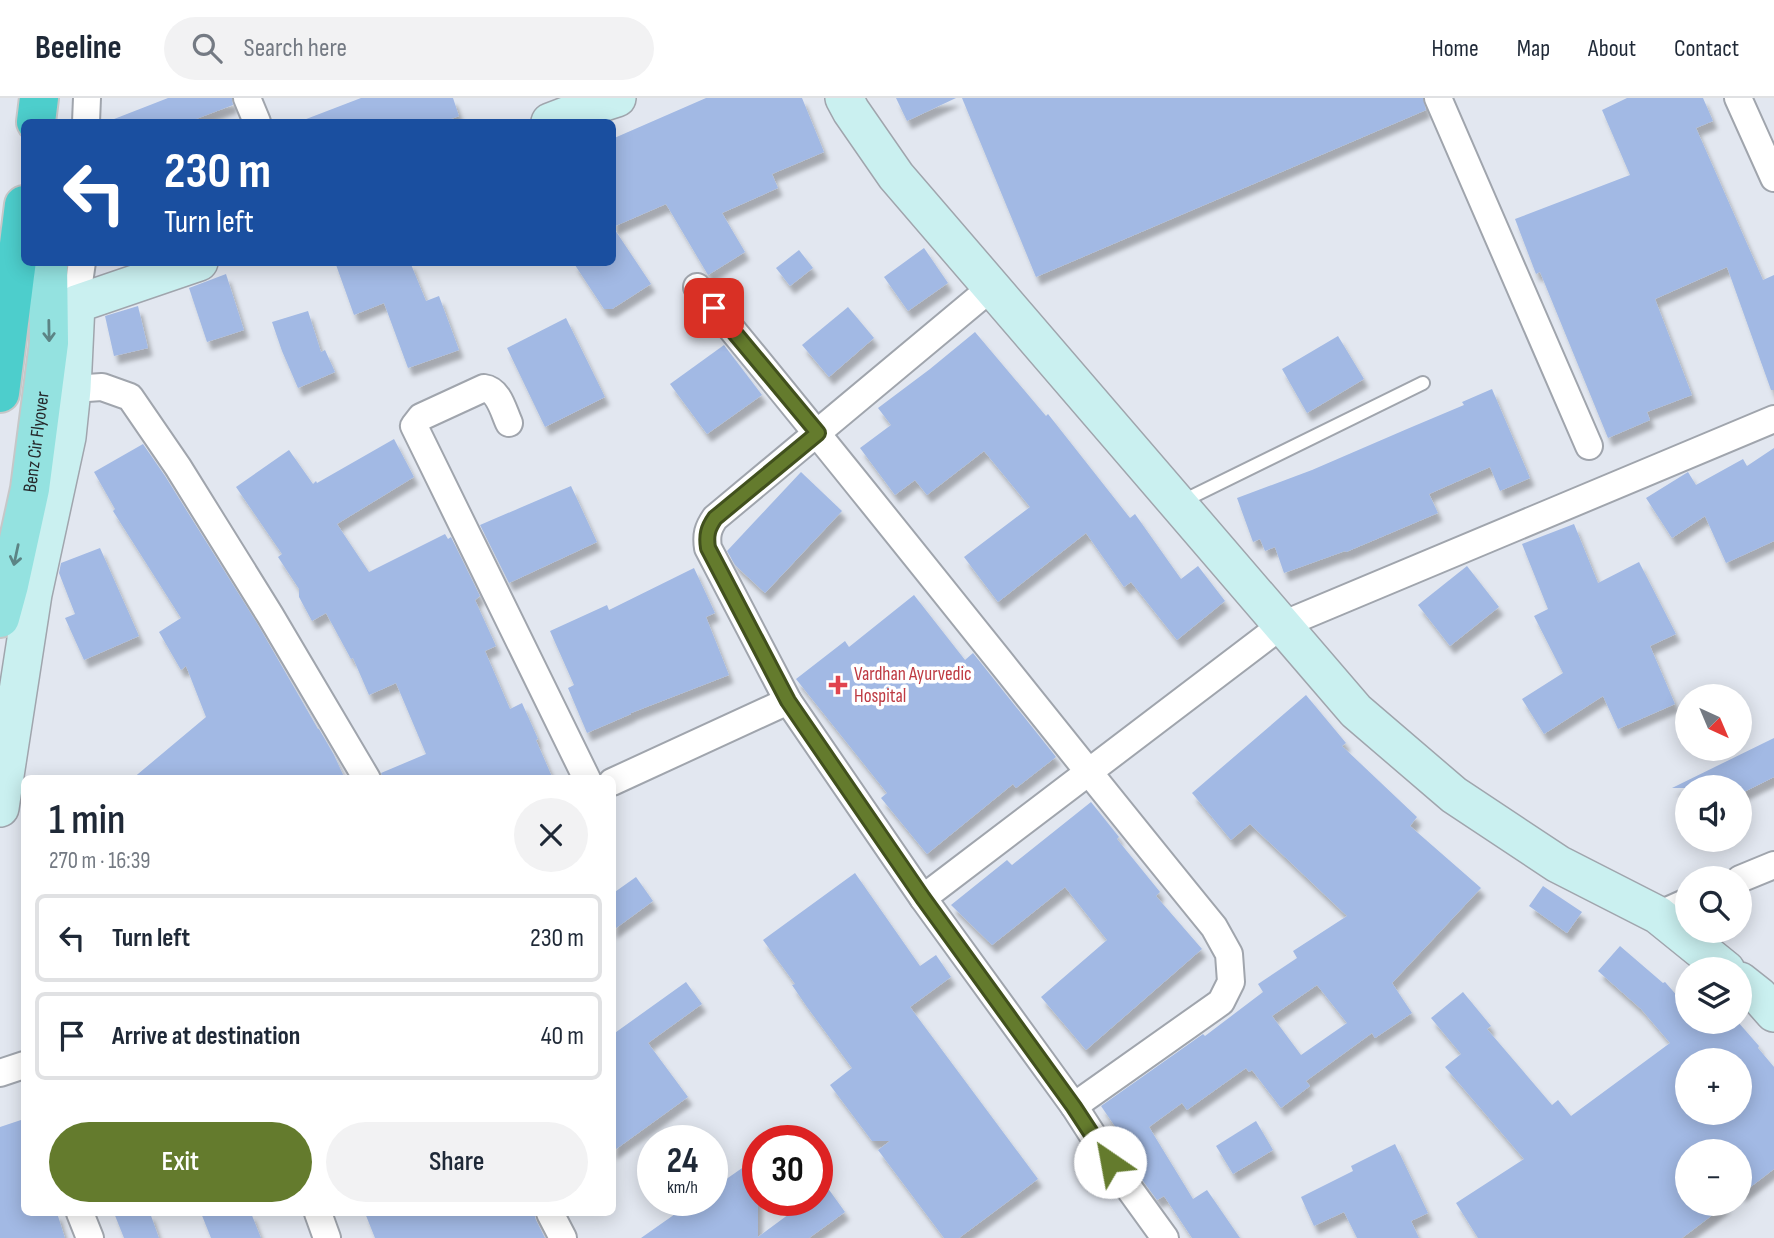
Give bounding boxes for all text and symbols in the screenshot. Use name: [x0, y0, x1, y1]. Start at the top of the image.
search box: [164, 17, 654, 80]
text: Beeline: [35, 28, 122, 68]
icon: search: [188, 29, 226, 67]
text: Search here: [244, 33, 347, 64]
text: Home: [1431, 34, 1479, 63]
text: Map: [1517, 34, 1550, 63]
text: About: [1588, 34, 1636, 63]
text: Contact: [1674, 34, 1739, 63]
text: 230 m: [164, 143, 271, 202]
icon: left: [49, 147, 140, 238]
text: Turn left: [164, 203, 254, 242]
pin: [684, 278, 744, 338]
icon: arrive: [695, 289, 733, 327]
one-way arrow: [42, 319, 56, 342]
street label: Benz Cir Flyover: [18, 390, 54, 494]
one-way arrow: [8, 543, 22, 566]
place label: Vardhan Ayurvedic Hospital: [854, 663, 972, 708]
marker: Vardhan Ayurvedic Hospital: [828, 675, 848, 695]
north arrow: [1675, 684, 1752, 761]
map controls: [1675, 684, 1752, 1216]
button: sound: [1675, 775, 1752, 852]
text: 1 min: [49, 795, 125, 846]
button: close: [514, 798, 588, 872]
text: 270 m · 16:39: [49, 847, 151, 875]
button: search: [1675, 866, 1752, 943]
icon: left: [53, 919, 91, 957]
text: Turn left: [112, 923, 190, 954]
text: 230 m: [530, 923, 584, 954]
button: layers: [1675, 957, 1752, 1034]
icon: arrive: [53, 1017, 91, 1055]
text: Arrive at destination: [112, 1021, 300, 1052]
text: 40 m: [541, 1021, 584, 1052]
button: +: [1675, 1048, 1752, 1125]
button: Exit: [49, 1122, 312, 1202]
button: Share: [326, 1122, 588, 1202]
speed limit sign: 30: [742, 1125, 833, 1216]
position arrow: [1073, 1125, 1147, 1199]
button: −: [1675, 1139, 1752, 1216]
text: 24: [667, 1140, 698, 1183]
text: km/h: [667, 1177, 698, 1198]

